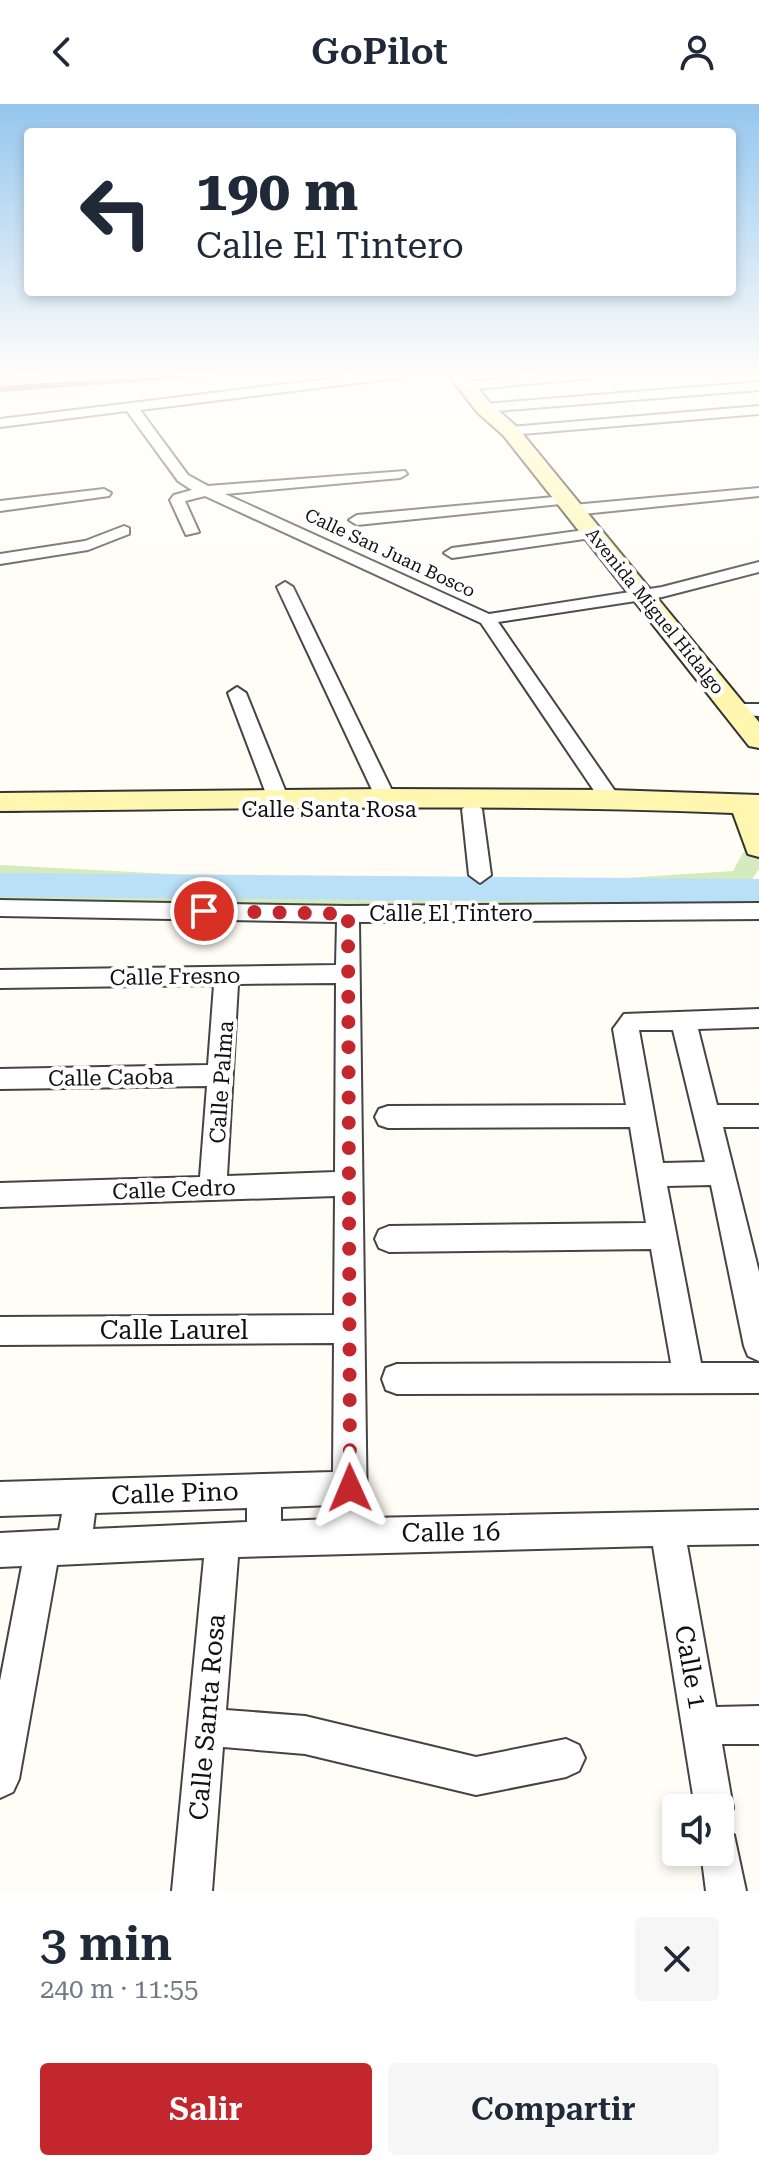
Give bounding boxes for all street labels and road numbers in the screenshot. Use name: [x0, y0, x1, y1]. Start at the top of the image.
street label: Calle San Juan Bosco: [302, 504, 479, 601]
street label: Avenida Miguel Hidalgo: [582, 523, 729, 698]
street label: Calle Santa Rosa: [241, 797, 417, 822]
street label: Calle El Tintero: [369, 901, 533, 926]
street label: Calle Fresno: [109, 963, 241, 990]
street label: Calle Palma: [205, 1020, 238, 1144]
street label: Calle Caoba: [48, 1064, 174, 1091]
street label: Calle Cedro: [112, 1175, 236, 1204]
street label: Calle Laurel: [100, 1315, 248, 1345]
street label: Calle Pino: [111, 1476, 239, 1510]
street label: Calle 16: [401, 1516, 501, 1548]
street label: Calle Santa Rosa: [183, 1613, 231, 1821]
street label: Calle 1: [669, 1623, 713, 1711]

